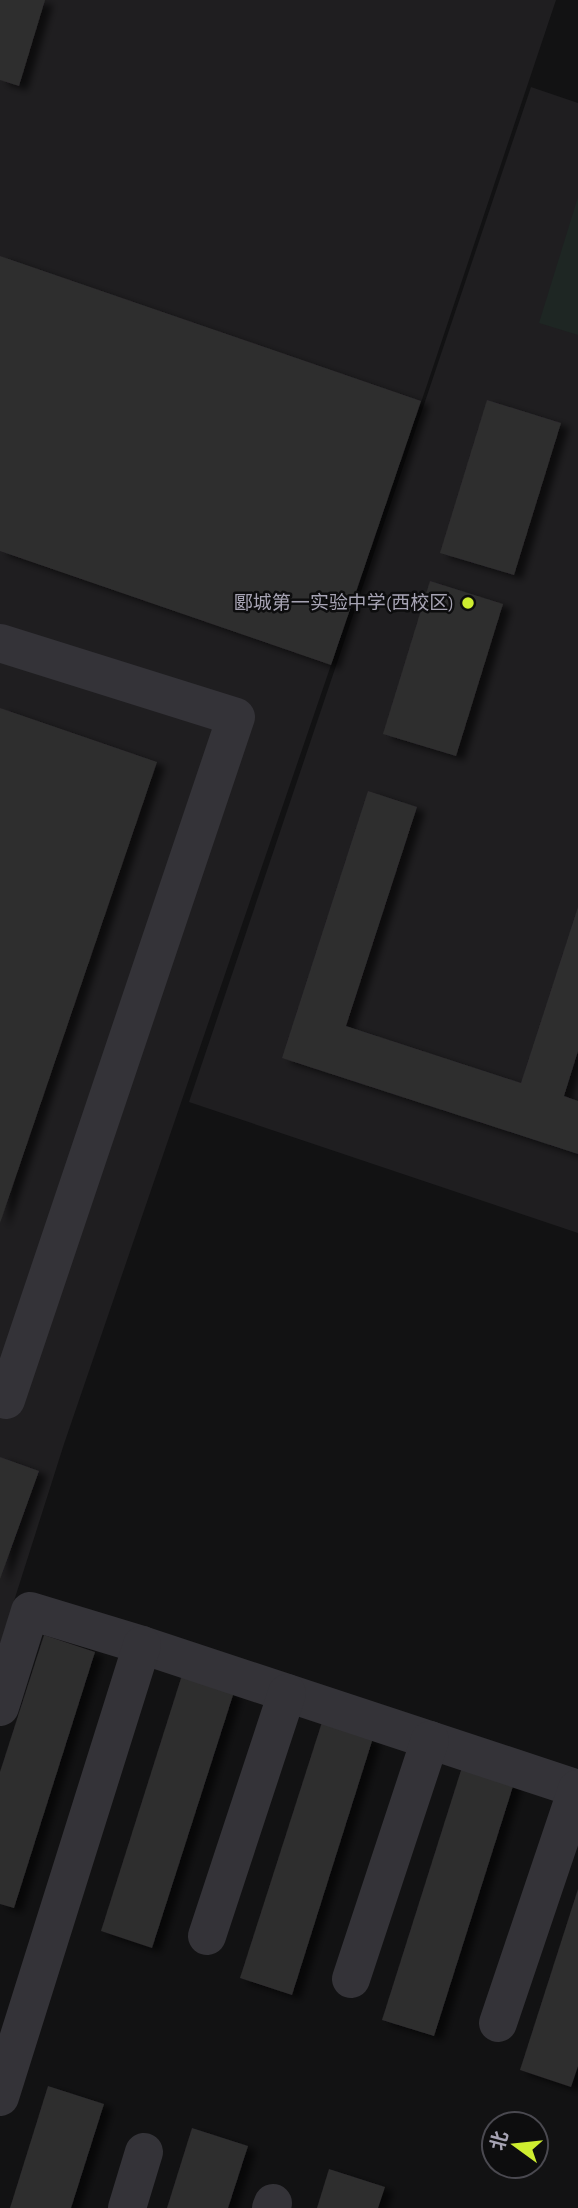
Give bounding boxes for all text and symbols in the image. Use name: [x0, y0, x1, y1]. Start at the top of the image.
place label: 郾城第一实验中学(西校区): [234, 592, 454, 613]
marker: 郾城第一实验中学(西校区): [460, 595, 476, 611]
north arrow: [480, 2110, 550, 2180]
text: 北: [487, 2129, 512, 2153]

